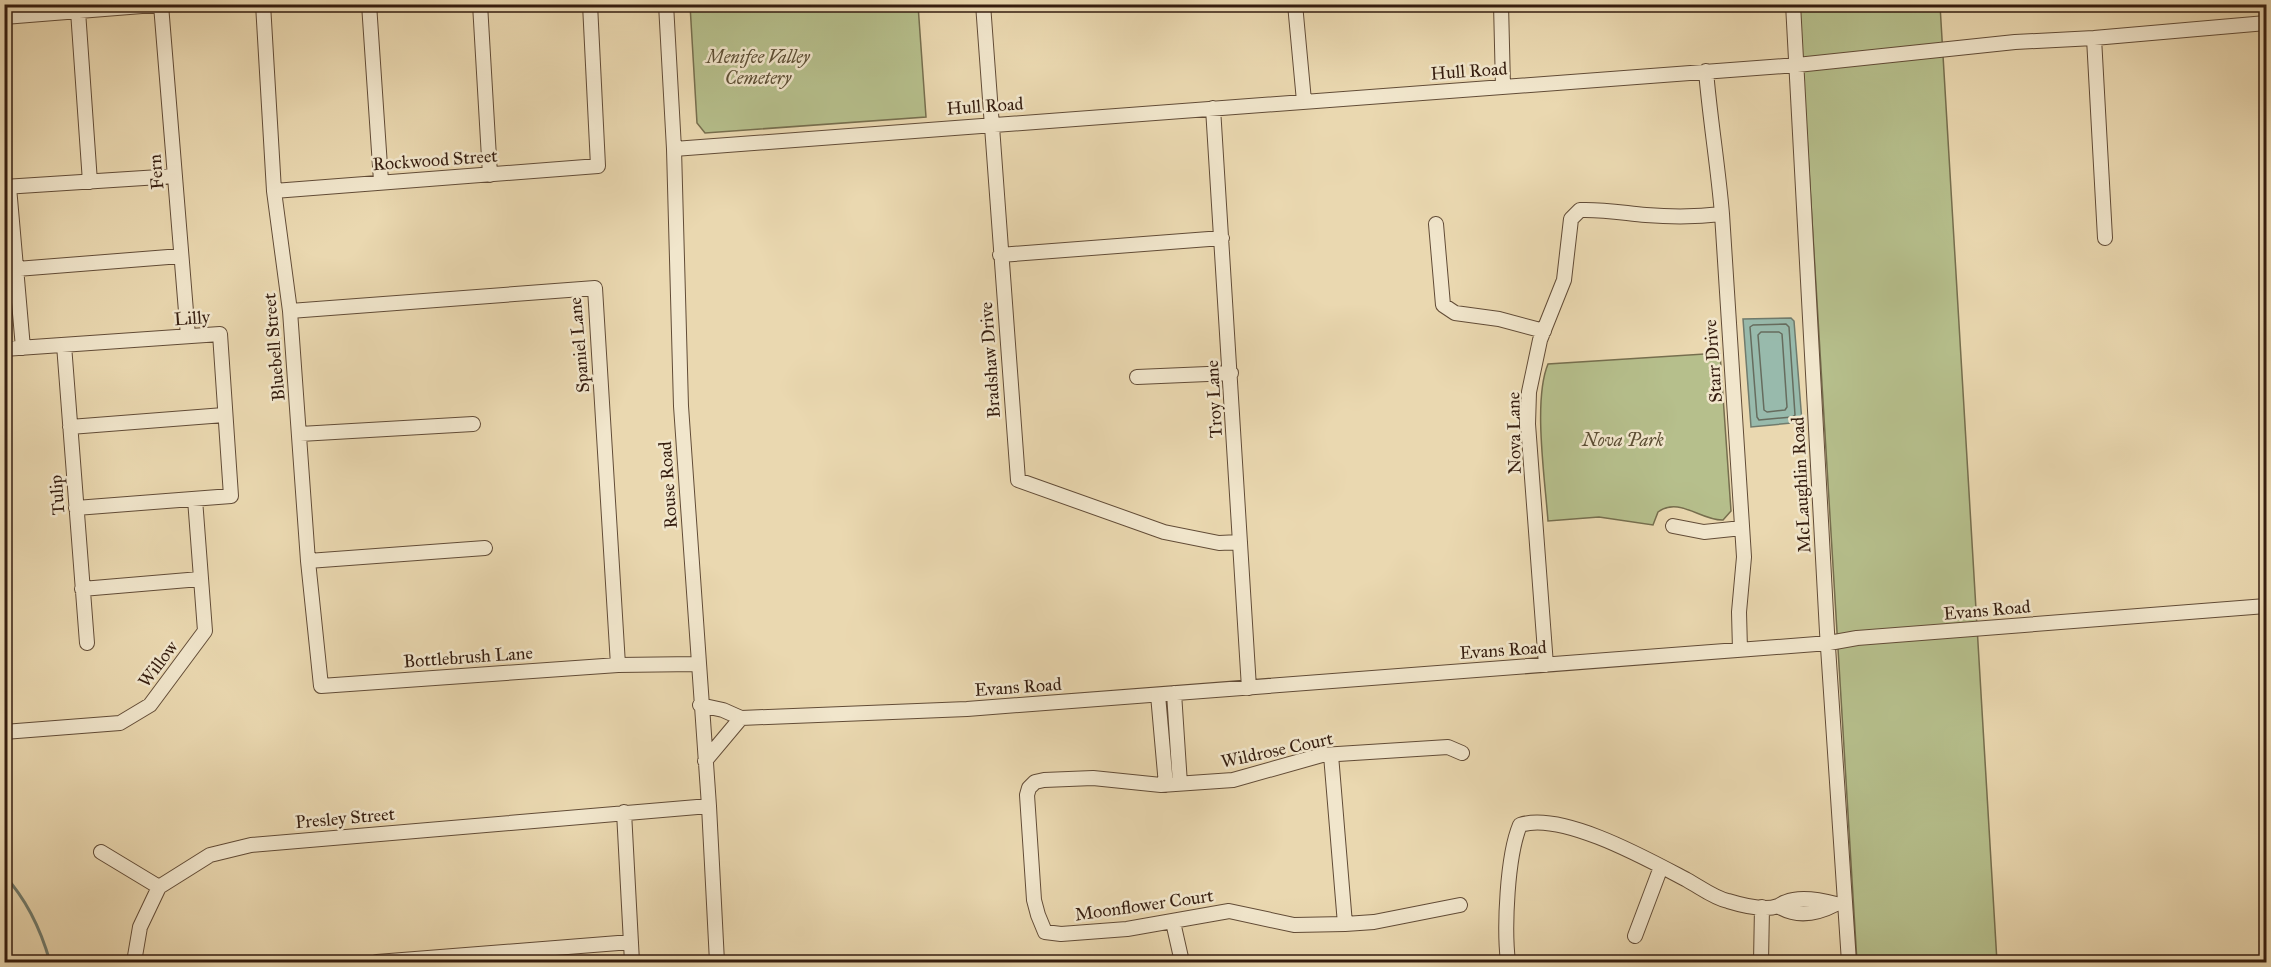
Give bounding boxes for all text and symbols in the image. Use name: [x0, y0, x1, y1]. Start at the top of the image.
park label: Menifee Valley Cemetery: [704, 46, 811, 89]
street label: Hull Road: [1430, 57, 1508, 85]
street label: Hull Road: [946, 92, 1024, 120]
street label: Rockwood Street: [372, 145, 499, 175]
street label: Fern: [143, 153, 168, 191]
street label: Bluebell Street: [258, 291, 290, 402]
street label: Spaniel Lane: [564, 296, 594, 394]
street label: Bradshaw Drive: [975, 301, 1005, 419]
street label: Lilly: [173, 306, 211, 330]
street label: Starr Drive: [1699, 319, 1727, 403]
street label: Troy Lane: [1201, 359, 1227, 439]
street label: Nova Lane: [1502, 392, 1526, 474]
street label: McLaughlin Road: [1786, 416, 1817, 554]
park label: Nova Park: [1581, 429, 1664, 451]
street label: Rouse Road: [654, 441, 682, 529]
street label: Tulip: [45, 474, 69, 516]
street label: Evans Road: [1943, 595, 2031, 625]
street label: Willow: [133, 636, 183, 692]
street label: Evans Road: [1459, 636, 1547, 664]
street label: Bottlebrush Lane: [402, 641, 534, 673]
street label: Evans Road: [974, 673, 1062, 701]
street label: Wildrose Court: [1219, 727, 1336, 773]
street label: Presley Street: [294, 803, 396, 833]
street label: Moonflower Court: [1073, 884, 1215, 926]

